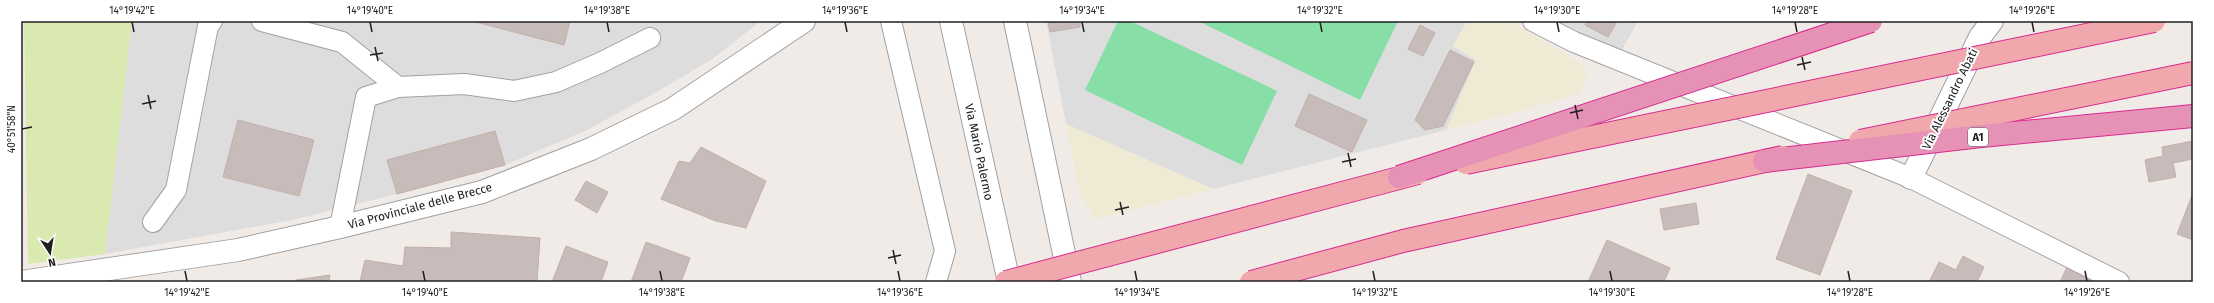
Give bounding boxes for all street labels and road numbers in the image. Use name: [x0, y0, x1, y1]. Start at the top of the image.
street label: Via Alessandro Abati: [1919, 46, 1981, 152]
street label: Via Mario Palermo: [962, 102, 996, 202]
road number: A1: [1968, 128, 1988, 146]
street label: Via Provinciale delle Brecce: [346, 180, 494, 232]

